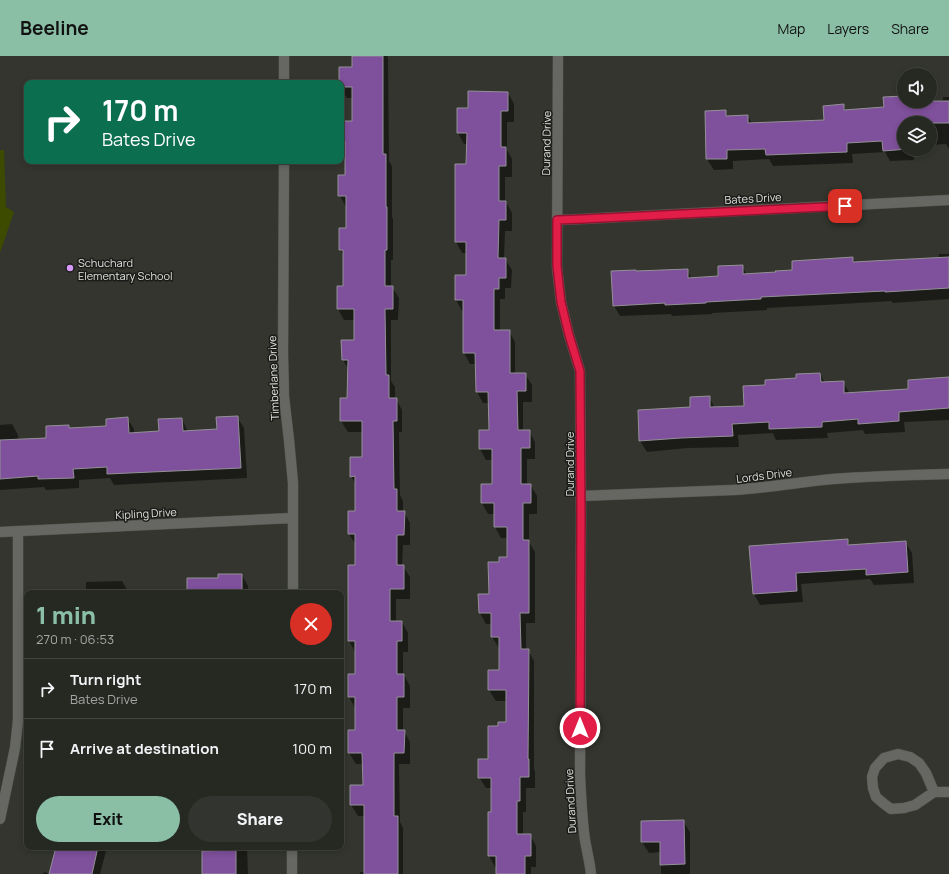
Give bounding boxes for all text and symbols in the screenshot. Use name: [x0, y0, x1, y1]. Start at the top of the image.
text: Beeline: [20, 15, 89, 41]
text: Map: [777, 19, 805, 38]
text: Layers: [827, 19, 869, 38]
text: Share: [891, 19, 929, 38]
map controls: [897, 68, 937, 156]
button: sound: [897, 68, 937, 108]
text: 170 m: [102, 91, 178, 129]
icon: right: [36, 96, 88, 148]
street label: Durand Drive: [538, 110, 554, 175]
button: layers: [897, 116, 937, 156]
text: Bates Drive: [102, 127, 196, 151]
street label: Bates Drive: [724, 189, 782, 207]
pin: [828, 189, 862, 223]
icon: arrive: [834, 195, 856, 217]
place label: Schuchard Elementary School: [78, 255, 173, 283]
marker: Schuchard Elementary School: [65, 263, 75, 273]
street label: Timberlane Drive: [264, 335, 282, 421]
street label: Durand Drive: [562, 431, 577, 496]
street label: Lords Drive: [735, 464, 793, 486]
street label: Kipling Drive: [115, 504, 178, 522]
text: 1 min: [36, 598, 96, 631]
button: close: [290, 603, 332, 645]
text: 270 m · 06:53: [36, 630, 114, 648]
text: Turn right: [70, 669, 141, 690]
icon: right: [36, 678, 58, 700]
text: 170 m: [294, 678, 332, 699]
text: Bates Drive: [70, 690, 138, 708]
position arrow: [559, 707, 601, 749]
icon: arrive: [36, 738, 58, 760]
text: Arrive at destination: [70, 738, 219, 759]
text: 100 m: [292, 738, 332, 759]
street label: Durand Drive: [561, 768, 579, 834]
button: Exit: [36, 796, 180, 842]
button: Share: [188, 796, 332, 842]

